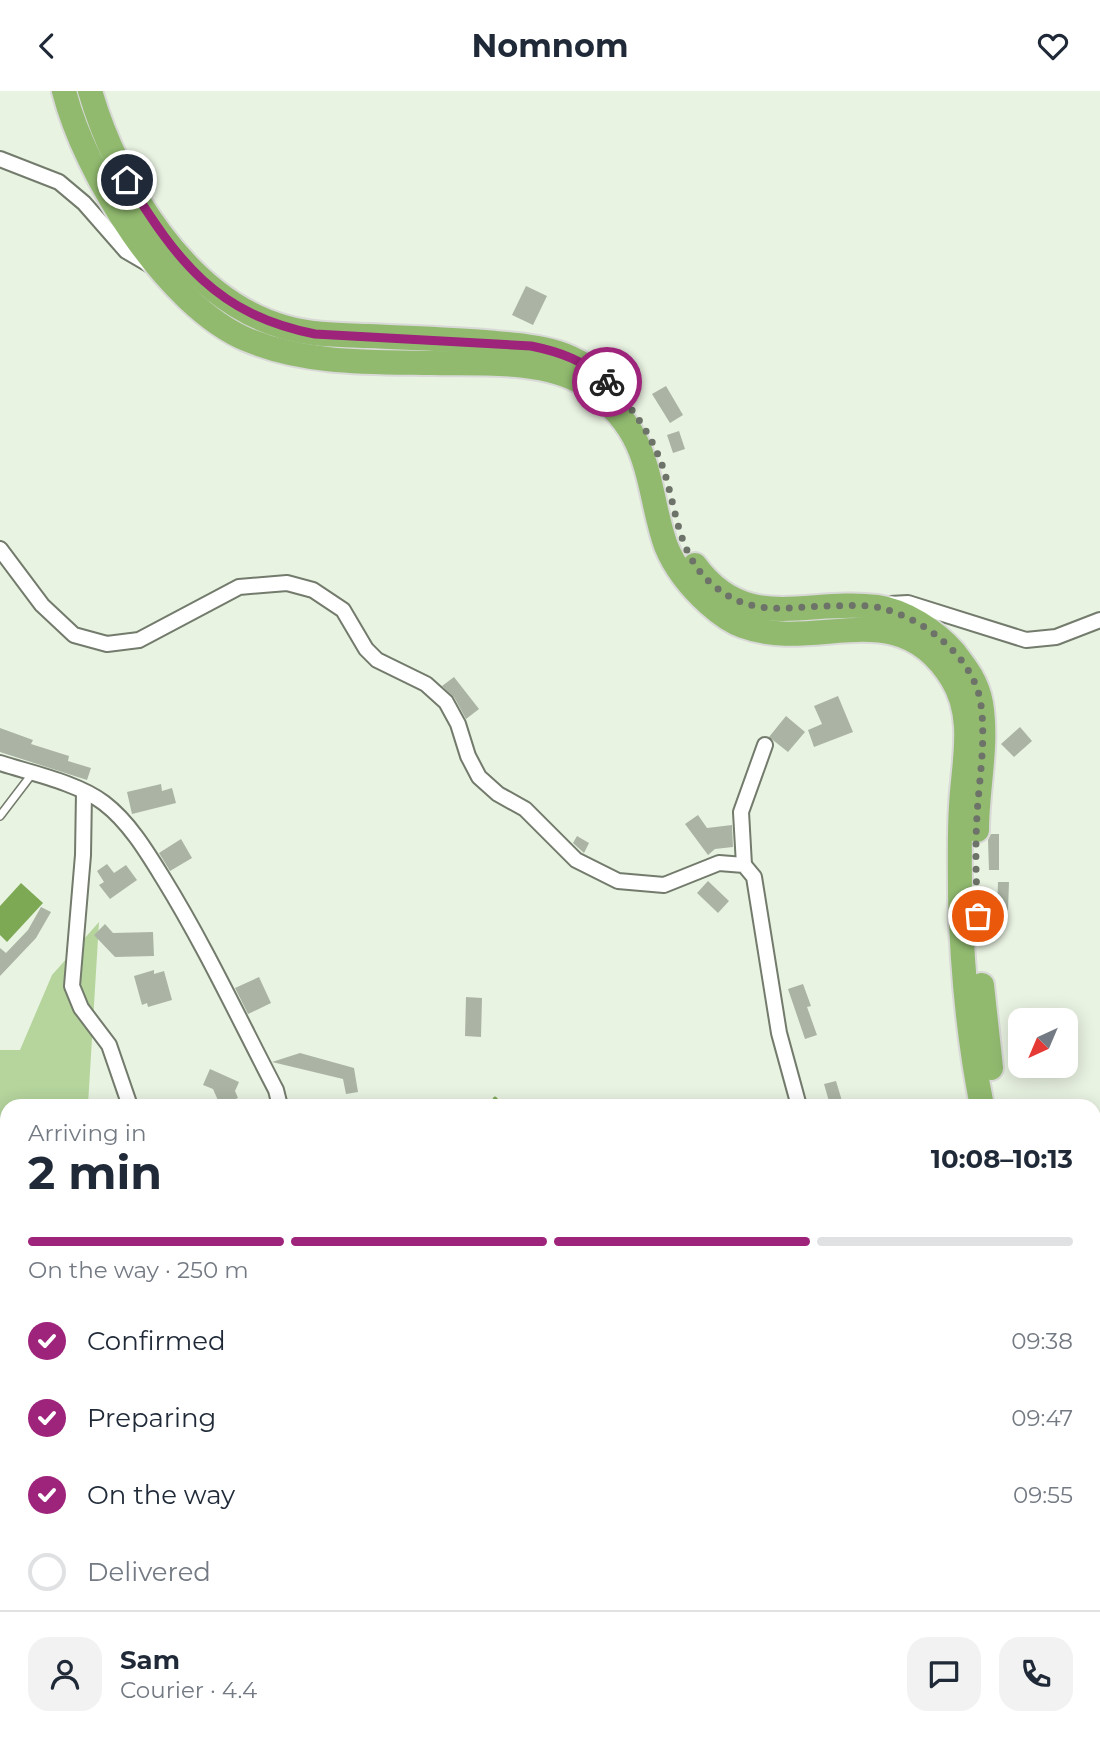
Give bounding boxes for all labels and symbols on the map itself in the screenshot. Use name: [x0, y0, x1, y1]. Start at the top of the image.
pin: [97, 150, 157, 210]
courier: [572, 347, 642, 417]
pin: [948, 886, 1008, 946]
north arrow: [1008, 1008, 1078, 1078]

